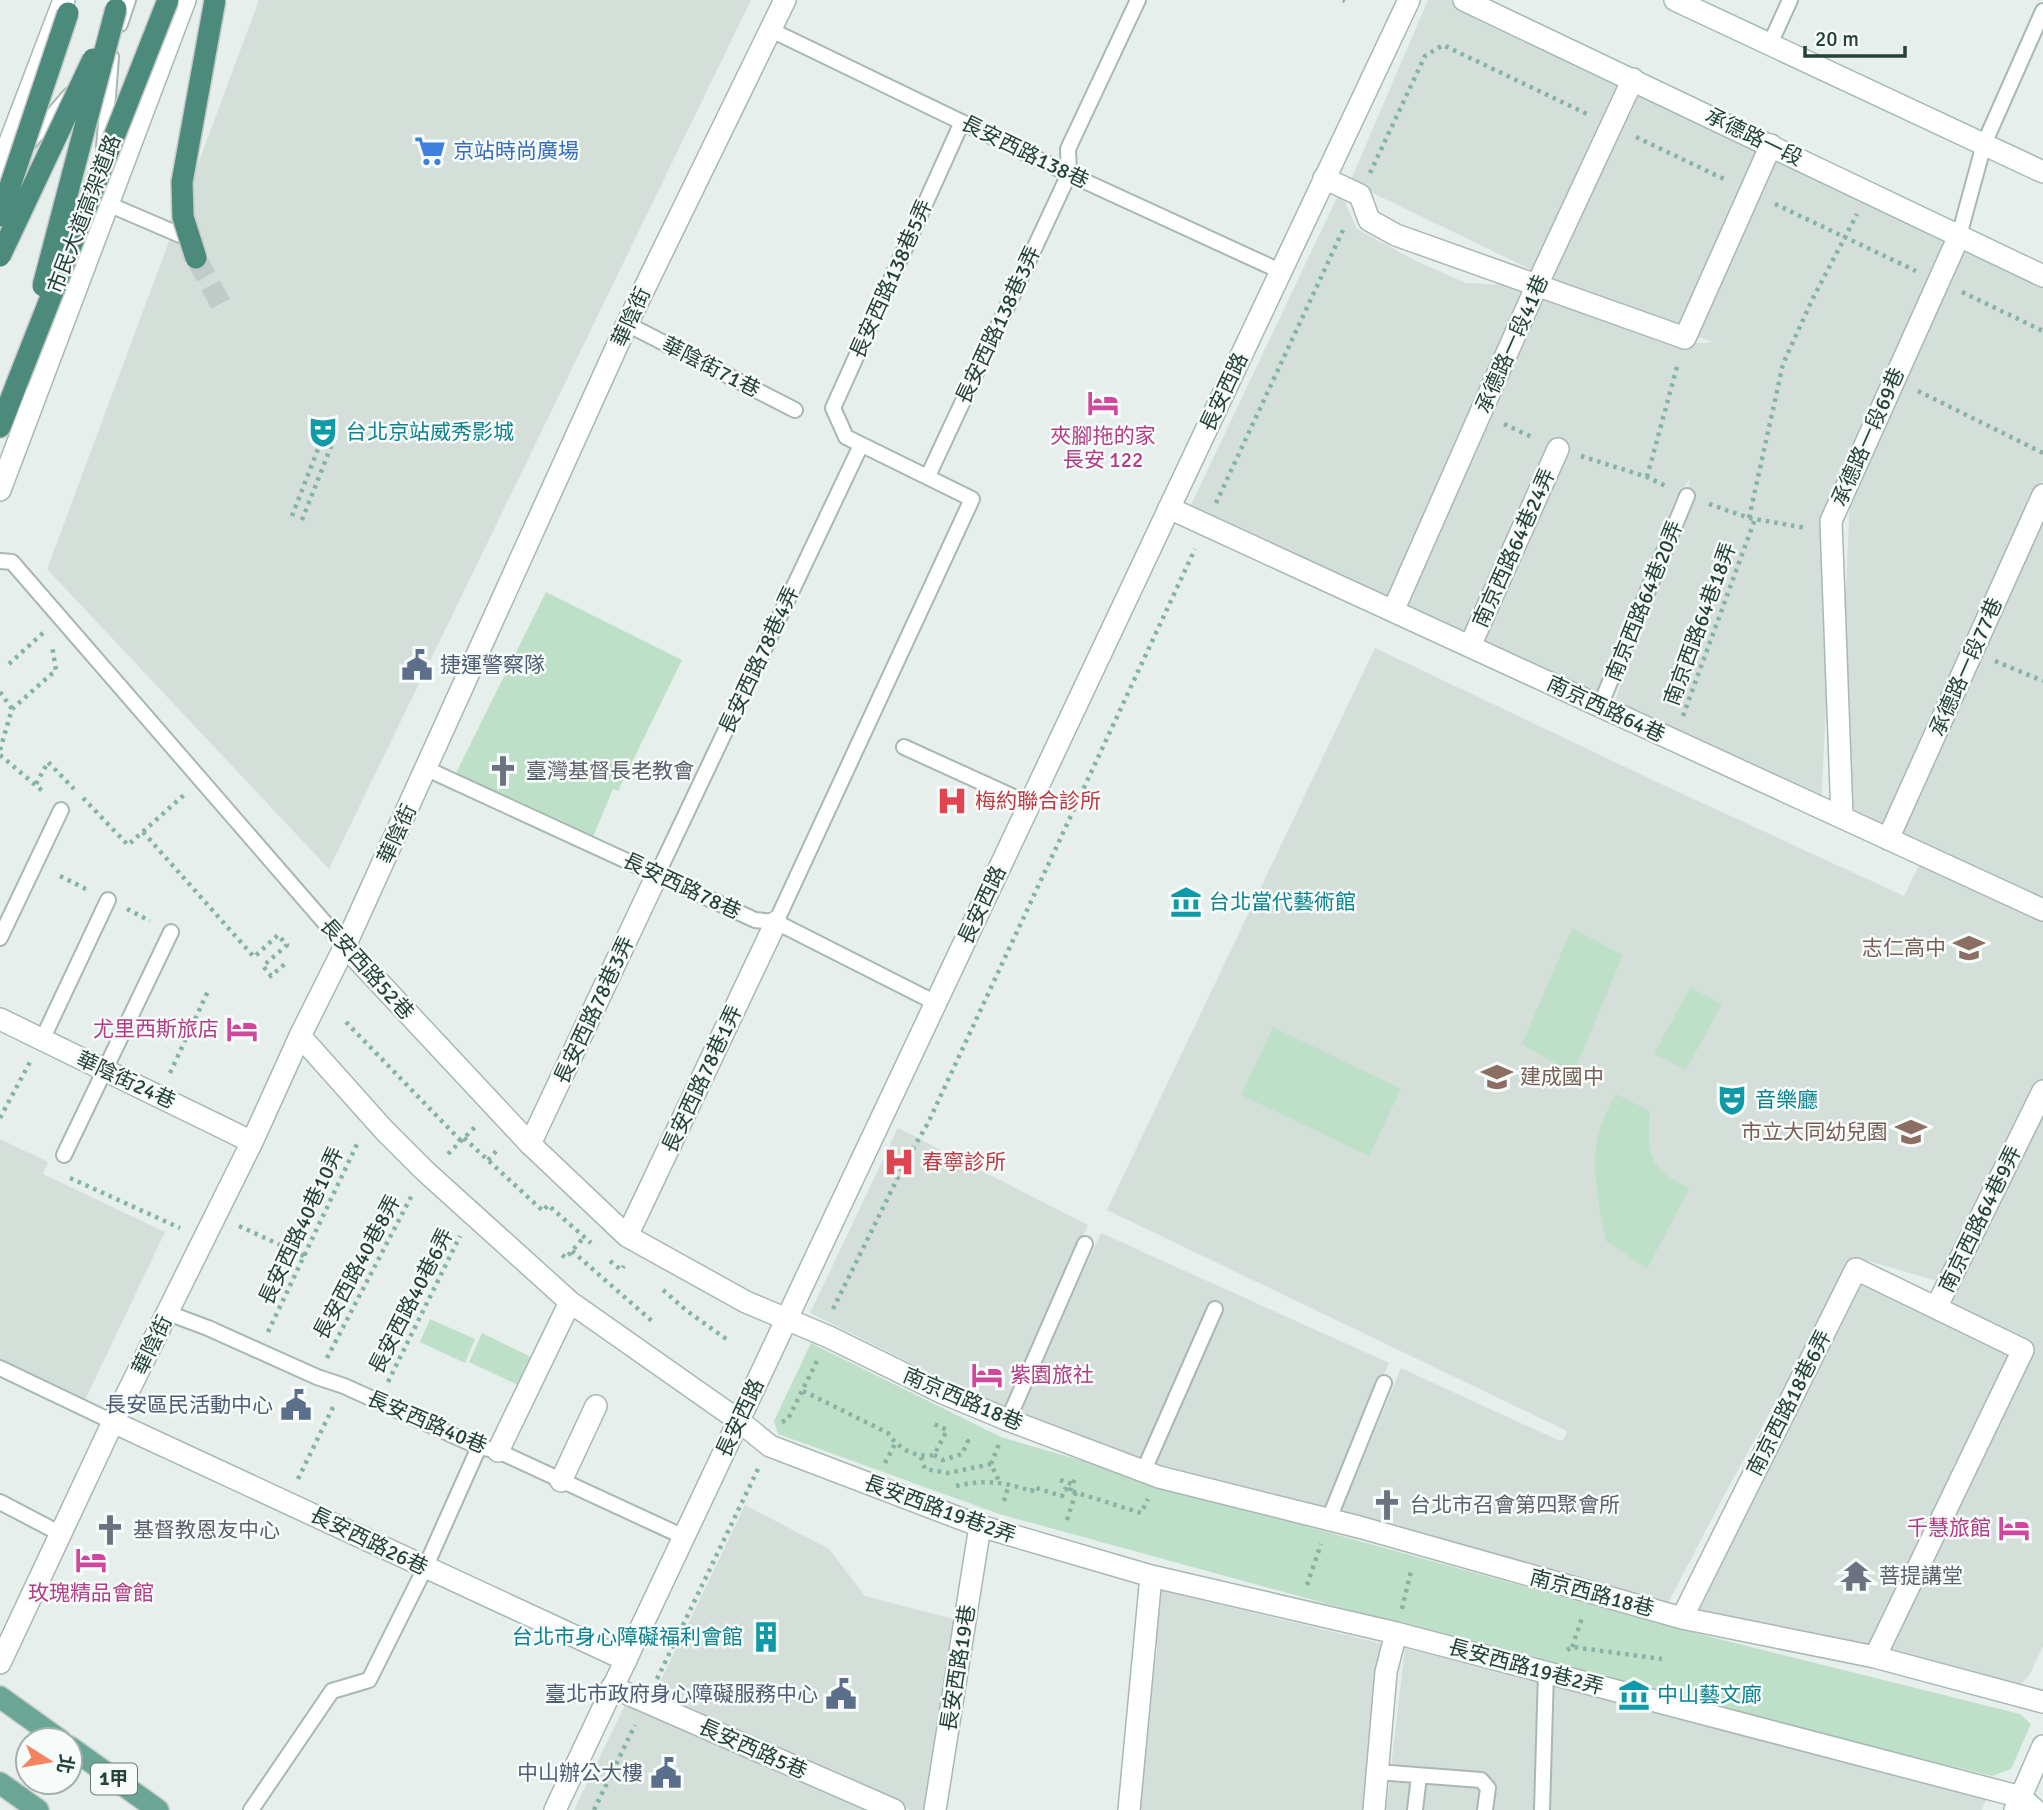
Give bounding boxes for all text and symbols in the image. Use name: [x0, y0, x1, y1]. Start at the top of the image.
scale bar: [1805, 14, 1905, 58]
text: 20 m: [1815, 26, 1859, 52]
street label: 承德路一段: [1701, 102, 1807, 172]
street label: 長安西路138巷: [957, 110, 1093, 194]
street label: 市民大道高架道路: [42, 131, 126, 297]
supermarket icon: 京站時尚廣場: [413, 134, 447, 168]
place label: 京站時尚廣場: [453, 138, 579, 164]
street label: 長安西路138巷5弄: [844, 195, 938, 363]
street label: 長安西路138巷3弄: [950, 242, 1046, 408]
street label: 承德路一段41巷: [1470, 271, 1554, 417]
street label: 華陰街: [606, 283, 656, 351]
street label: 華陰街71巷: [658, 331, 764, 403]
street label: 長安西路: [1194, 348, 1254, 436]
street label: 承德路一段69巷: [1826, 364, 1910, 510]
hotel icon: 夾腳拖的家 長安 122: [1086, 386, 1120, 420]
theatre icon: 台北京站威秀影城: [306, 415, 340, 449]
place label: 台北京站威秀影城: [346, 419, 514, 445]
place label: 夾腳拖的家 長安 122: [1051, 423, 1156, 473]
street label: 南京西路64巷24弄: [1467, 464, 1561, 632]
street label: 南京西路64巷20弄: [1600, 517, 1688, 685]
street label: 南京西路64巷18弄: [1658, 539, 1742, 709]
street label: 長安西路78巷4弄: [713, 582, 805, 738]
street label: 承德路一段77巷: [1924, 594, 2008, 740]
public building icon: 捷運警察隊: [400, 648, 434, 682]
place label: 捷運警察隊: [440, 652, 545, 678]
street label: 南京西路64巷: [1543, 670, 1669, 748]
church icon: 臺灣基督長老教會: [486, 754, 520, 788]
place label: 臺灣基督長老教會: [526, 758, 694, 784]
hospital icon: 梅約聯合診所: [935, 784, 969, 818]
place label: 梅約聯合診所: [975, 788, 1101, 814]
street label: 華陰街: [372, 800, 422, 868]
street label: 長安西路78巷: [619, 847, 745, 925]
street label: 長安西路: [952, 861, 1012, 949]
museum icon: 台北當代藝術館: [1169, 885, 1203, 919]
place label: 台北當代藝術館: [1209, 889, 1356, 915]
street label: 長安西路52巷: [315, 913, 419, 1025]
school or university icon: 志仁高中: [1952, 931, 1986, 965]
street label: 長安西路78巷3弄: [548, 932, 640, 1088]
place label: 志仁高中: [1862, 935, 1946, 961]
street label: 長安西路78巷1弄: [656, 1001, 748, 1157]
hotel icon: 尤里西斯旅店: [225, 1012, 259, 1046]
place label: 尤里西斯旅店: [93, 1016, 219, 1042]
street label: 華陰街24巷: [72, 1046, 180, 1114]
school or university icon: 建成國中: [1480, 1060, 1514, 1094]
place label: 建成國中: [1520, 1064, 1604, 1090]
theatre icon: 音樂廳: [1715, 1083, 1749, 1117]
place label: 音樂廳: [1755, 1087, 1818, 1113]
school or university icon: 市立大同幼兒園: [1894, 1115, 1928, 1149]
place label: 市立大同幼兒園: [1741, 1119, 1888, 1145]
street label: 南京西路64巷9弄: [1933, 1141, 2027, 1297]
street label: 長安西路40巷10弄: [253, 1143, 349, 1309]
hospital icon: 春寧診所: [882, 1145, 916, 1179]
place label: 春寧診所: [922, 1149, 1006, 1175]
street label: 長安西路40巷8弄: [308, 1190, 406, 1344]
street label: 長安西路40巷6弄: [363, 1224, 459, 1378]
street label: 華陰街: [127, 1311, 177, 1379]
street label: 南京西路18巷6弄: [1741, 1326, 1837, 1480]
hotel icon: 紫園旅社: [970, 1358, 1004, 1392]
street label: 南京西路18巷: [899, 1362, 1027, 1436]
place label: 紫園旅社: [1010, 1362, 1094, 1388]
street label: 長安西路: [710, 1374, 770, 1462]
street label: 長安西路40巷: [363, 1385, 491, 1459]
public building icon: 長安區民活動中心: [279, 1388, 313, 1422]
place label: 長安區民活動中心: [105, 1392, 273, 1418]
street label: 長安西路19巷2弄: [860, 1469, 1020, 1549]
church icon: 台北市召會第四聚會所: [1370, 1488, 1404, 1522]
place label: 台北市召會第四聚會所: [1410, 1492, 1620, 1518]
street label: 長安西路26巷: [306, 1501, 432, 1581]
hotel icon: 千慧旅館: [1997, 1511, 2031, 1545]
church icon: 基督教恩友中心: [93, 1513, 127, 1547]
place label: 千慧旅館: [1907, 1515, 1991, 1541]
place label: 基督教恩友中心: [133, 1517, 280, 1543]
hotel icon: 玫瑰精品會館: [74, 1543, 108, 1577]
temple icon: 菩提講堂: [1839, 1559, 1873, 1593]
place label: 菩提講堂: [1879, 1563, 1963, 1589]
street label: 南京西路18巷: [1527, 1564, 1657, 1622]
place label: 玫瑰精品會館: [28, 1580, 154, 1606]
street label: 長安西路19巷: [935, 1603, 981, 1733]
building icon: 台北市身心障礙福利會館: [749, 1620, 783, 1654]
place label: 台北市身心障礙福利會館: [512, 1624, 743, 1650]
street label: 長安西路19巷2弄: [1445, 1634, 1607, 1700]
public building icon: 臺北市政府身心障礙服務中心: [824, 1677, 858, 1711]
museum icon: 中山藝文廊: [1617, 1678, 1651, 1712]
place label: 臺北市政府身心障礙服務中心: [545, 1681, 818, 1707]
place label: 中山藝文廊: [1657, 1682, 1762, 1708]
street label: 長安西路5巷: [695, 1713, 811, 1785]
north arrow: [14, 1726, 84, 1796]
text: 北: [51, 1752, 78, 1776]
public building icon: 中山辦公大樓: [649, 1756, 683, 1790]
place label: 中山辦公大樓: [517, 1760, 643, 1786]
road number: 1甲: [91, 1764, 137, 1794]

